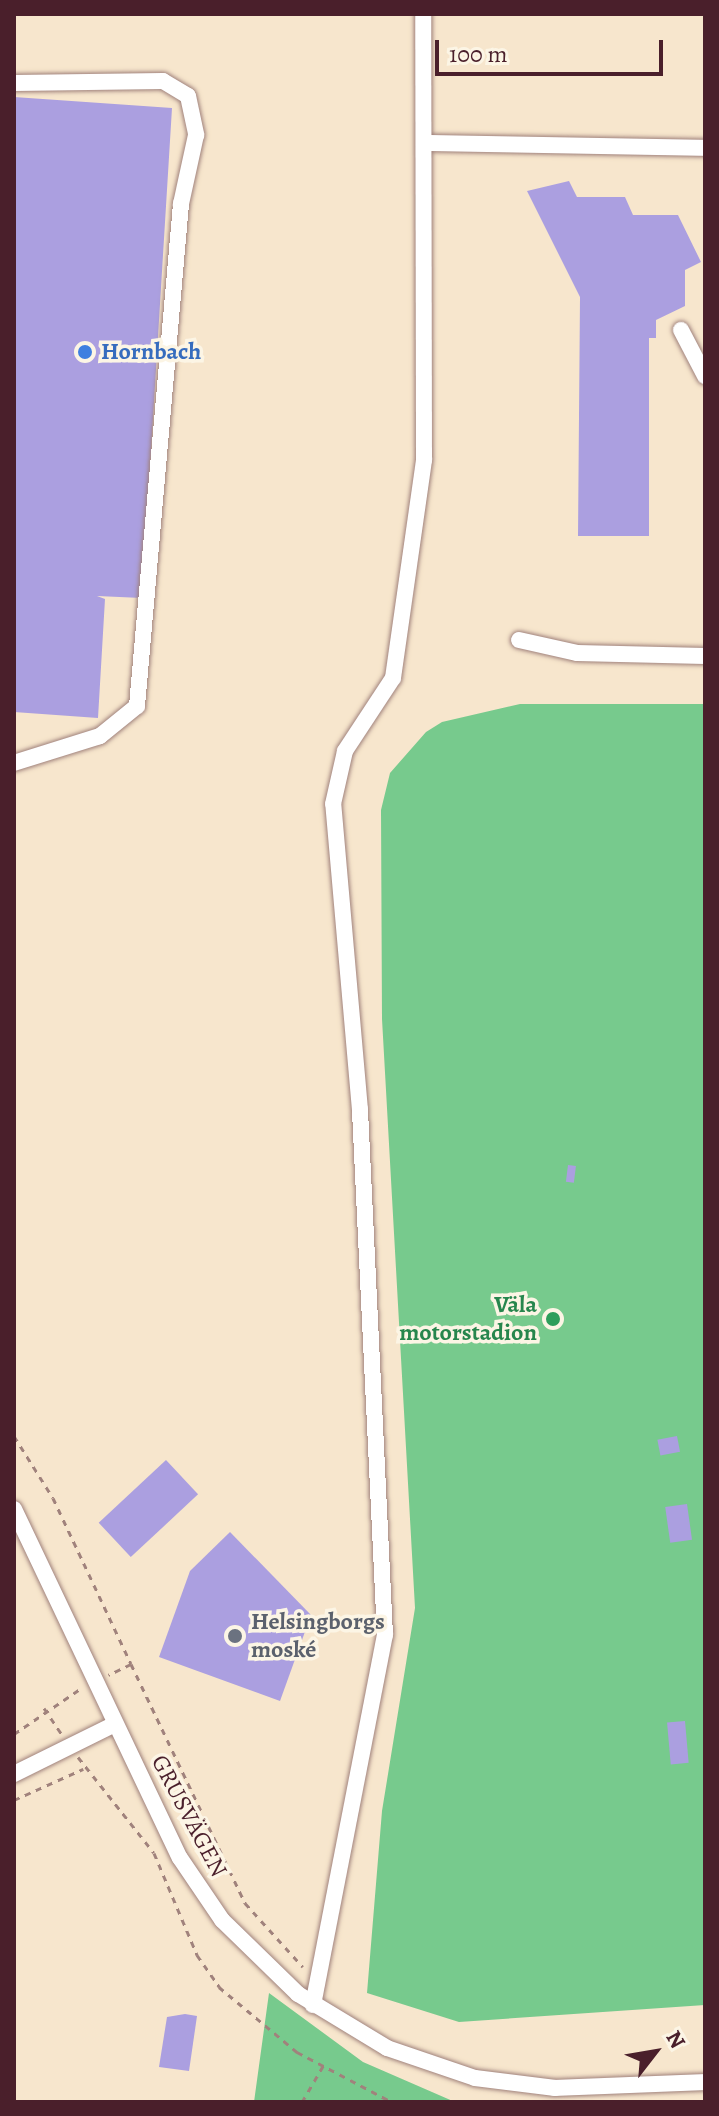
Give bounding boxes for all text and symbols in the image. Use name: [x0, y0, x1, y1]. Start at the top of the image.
scale bar: [439, 24, 667, 74]
text: 100 m: [449, 38, 508, 70]
place label: Hornbach: [101, 338, 201, 366]
marker: Hornbach: [76, 343, 94, 361]
place label: Väla motorstadion: [399, 1291, 537, 1347]
marker: Väla motorstadion: [544, 1310, 562, 1328]
place label: Helsingborgs moské: [251, 1608, 385, 1664]
marker: Helsingborgs moské: [226, 1627, 244, 1645]
street label: GRUSVÄGEN: [145, 1750, 233, 1882]
north arrow: [615, 2012, 695, 2092]
text: N: [659, 2025, 693, 2054]

